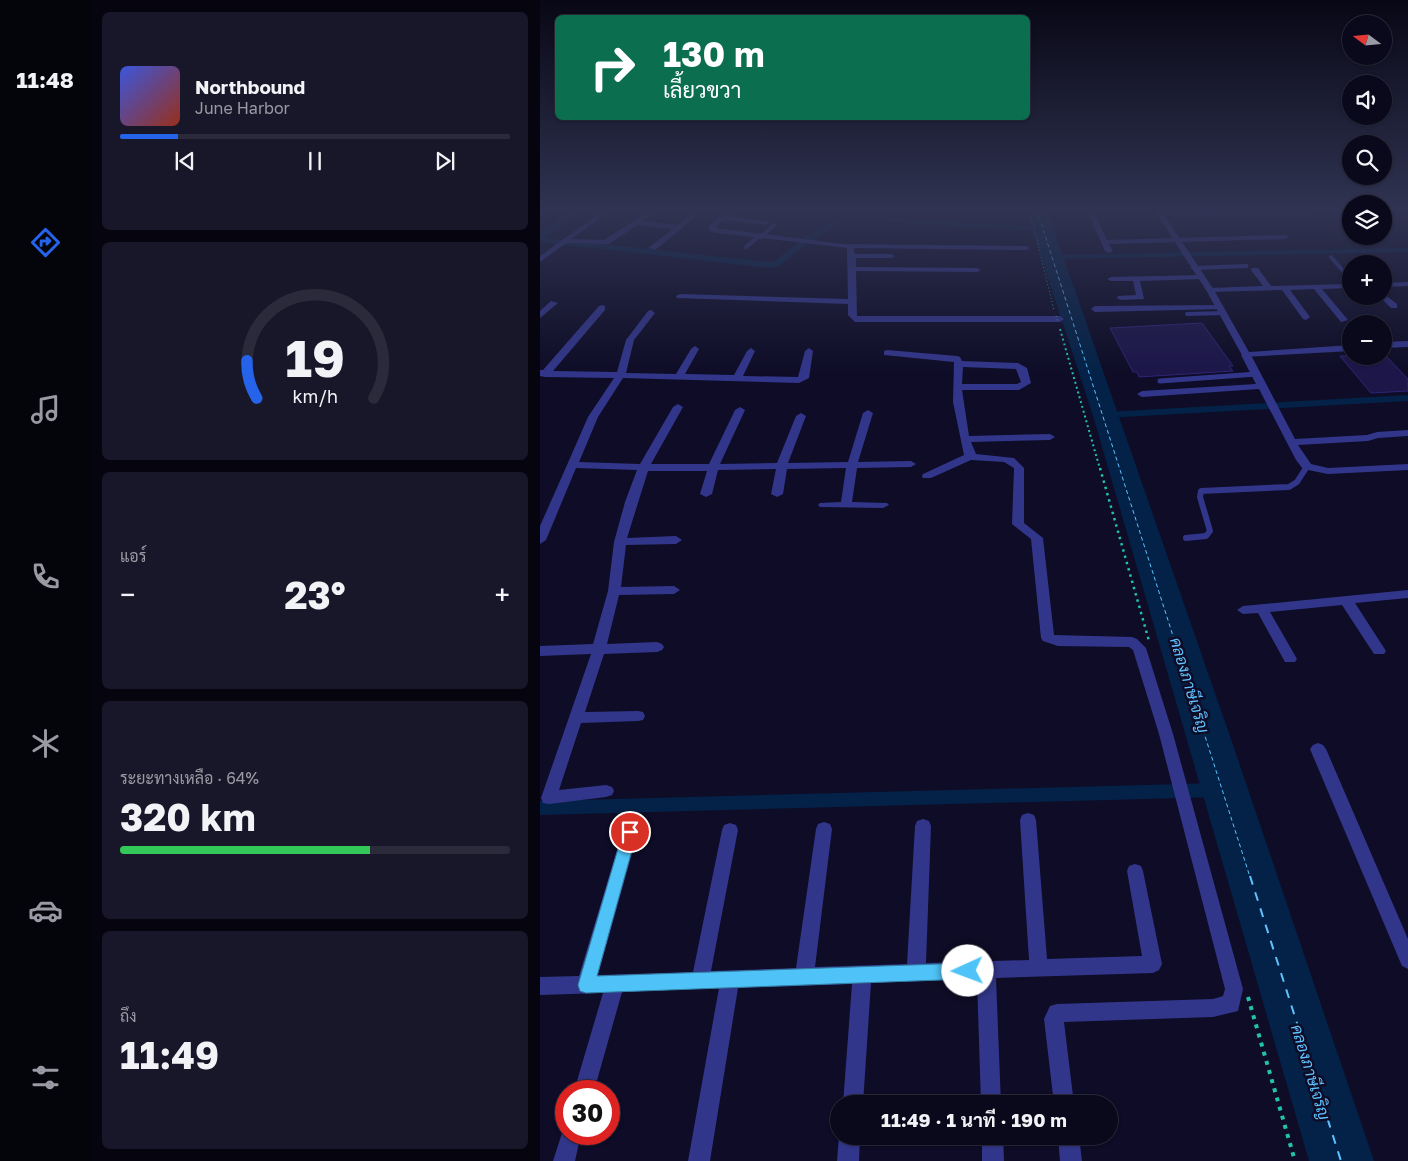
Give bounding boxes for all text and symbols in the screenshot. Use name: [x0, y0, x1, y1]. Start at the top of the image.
north arrow: [1342, 15, 1392, 65]
map controls: [1342, 15, 1392, 365]
text: 130 m: [663, 33, 765, 75]
icon: right: [580, 35, 645, 100]
text: 11:48: [16, 66, 74, 93]
text: Northbound: [195, 75, 305, 98]
button: sound: [1342, 75, 1392, 125]
text: เลี้ยวขวา: [663, 76, 741, 103]
text: June Harbor: [195, 98, 290, 118]
button: search: [1342, 135, 1392, 185]
icon: previous: [171, 147, 199, 175]
icon: pause: [301, 147, 329, 175]
icon: next: [431, 147, 459, 175]
button: layers: [1342, 195, 1392, 245]
icon: directions: [28, 225, 63, 260]
button: +: [1342, 255, 1392, 305]
button: −: [1342, 315, 1392, 365]
text: 19: [285, 326, 345, 388]
text: km/h: [292, 385, 338, 407]
icon: music: [28, 392, 63, 427]
text: แอร์: [120, 546, 146, 566]
icon: phone: [28, 559, 63, 594]
text: 23°: [284, 572, 346, 617]
text: −: [120, 578, 135, 611]
text: +: [495, 578, 510, 611]
water label: คลองภาษีเจริญ: [1166, 634, 1215, 736]
icon: climate: [28, 726, 63, 761]
text: ระยะทางเหลือ · 64%: [120, 768, 259, 788]
text: 320 km: [120, 794, 256, 839]
pin: [609, 811, 651, 853]
icon: arrive: [616, 818, 644, 846]
icon: car: [28, 893, 63, 928]
position arrow: [941, 944, 993, 996]
text: ถึง: [120, 1006, 137, 1026]
water label: คลองภาษีเจริญ: [1287, 1021, 1336, 1123]
text: 11:49: [120, 1032, 219, 1077]
icon: filters: [28, 1060, 63, 1095]
speed limit sign: 30: [555, 1080, 620, 1145]
text: 11:49 · 1 นาที · 190 m: [881, 1108, 1067, 1131]

